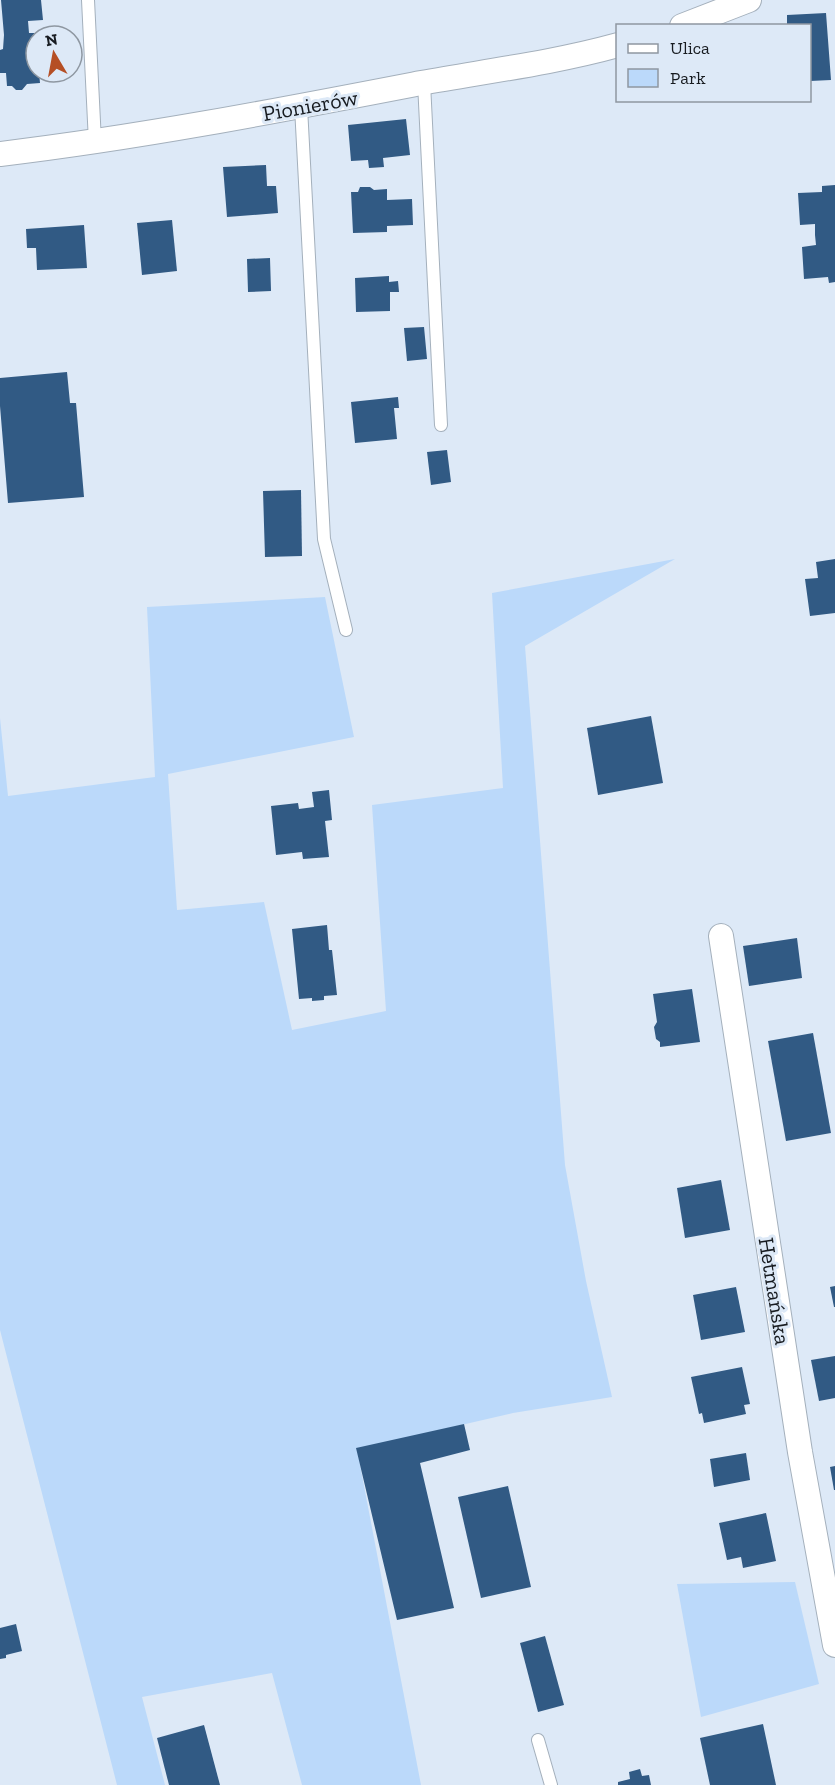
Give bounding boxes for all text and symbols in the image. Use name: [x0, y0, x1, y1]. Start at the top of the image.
north arrow: [24, 24, 84, 84]
legend: [616, 24, 811, 102]
text: N: [44, 29, 59, 50]
text: Ulica: [670, 37, 710, 59]
text: Park: [670, 67, 706, 89]
street label: Pionierów: [260, 84, 360, 127]
street label: Hetmańska: [753, 1235, 796, 1347]

